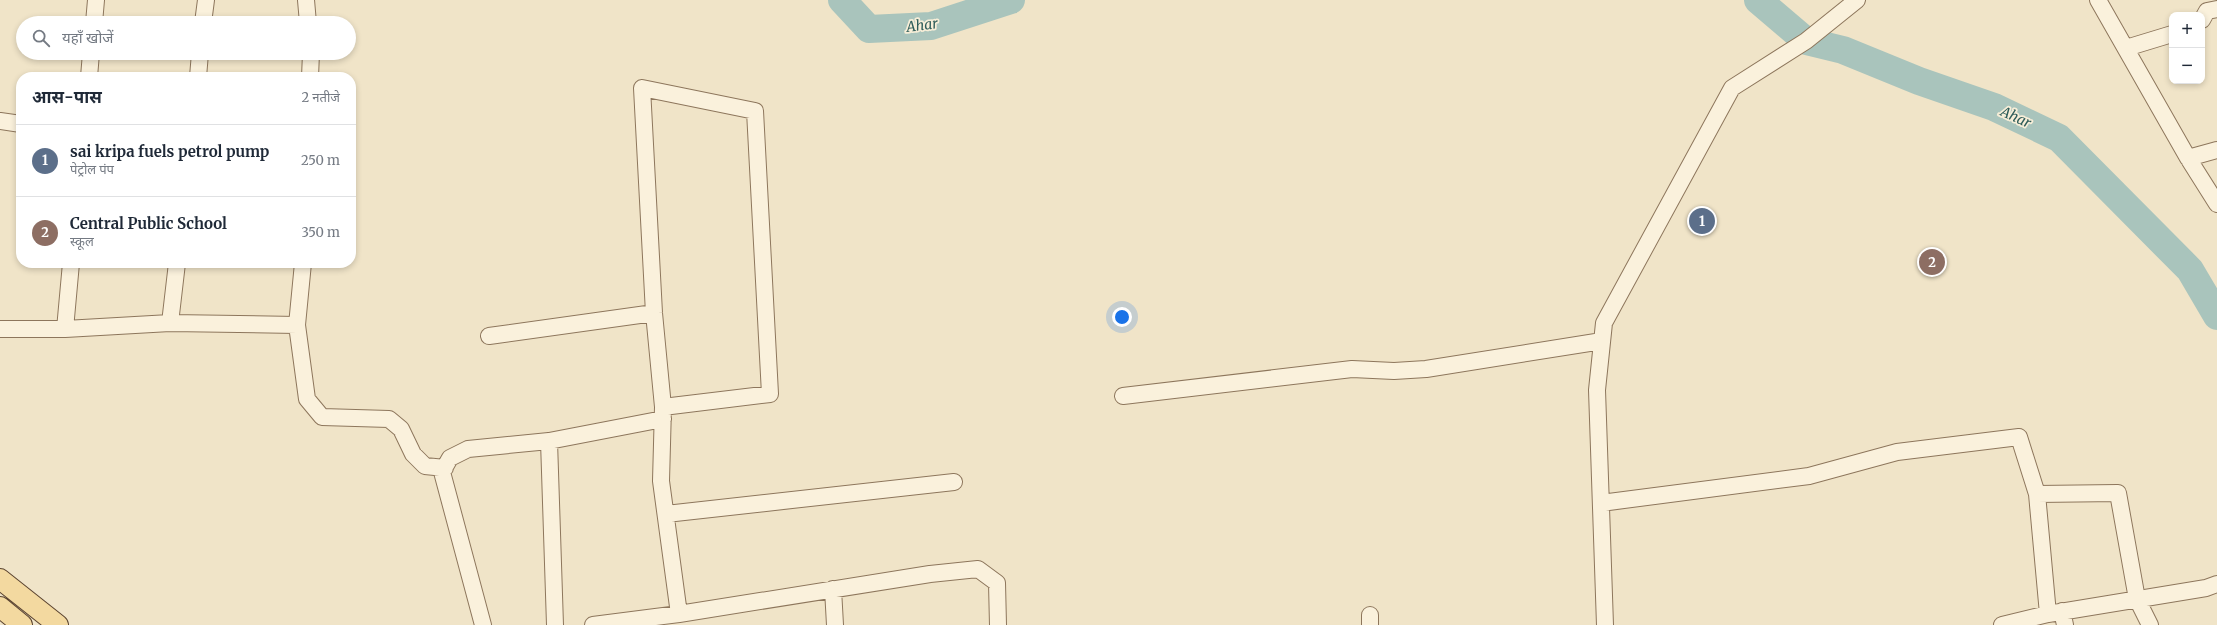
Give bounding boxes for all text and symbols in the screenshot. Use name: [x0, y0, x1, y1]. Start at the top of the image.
map controls: [2169, 12, 2205, 84]
button: +: [2169, 12, 2205, 48]
water label: Ahar: [904, 14, 939, 36]
search box: [16, 16, 356, 60]
icon: search: [30, 27, 52, 49]
text: यहाँ खोजें: [62, 28, 113, 47]
button: −: [2169, 48, 2205, 84]
text: आस-पास: [32, 86, 102, 108]
text: 2 नतीजे: [302, 89, 340, 106]
water label: Ahar: [1997, 102, 2034, 132]
text: sai kripa fuels petrol pump: [70, 142, 269, 161]
text: 1: [42, 152, 48, 169]
text: 250 m: [301, 152, 340, 169]
text: पेट्रोल पंप: [70, 161, 114, 178]
pin: 1: [1689, 206, 1715, 236]
text: Central Public School: [70, 214, 227, 233]
text: 2: [41, 224, 49, 241]
text: 350 m: [302, 224, 340, 241]
text: स्कूल: [70, 233, 94, 250]
pin: 2: [1919, 247, 1945, 277]
your location: [1112, 307, 1132, 327]

